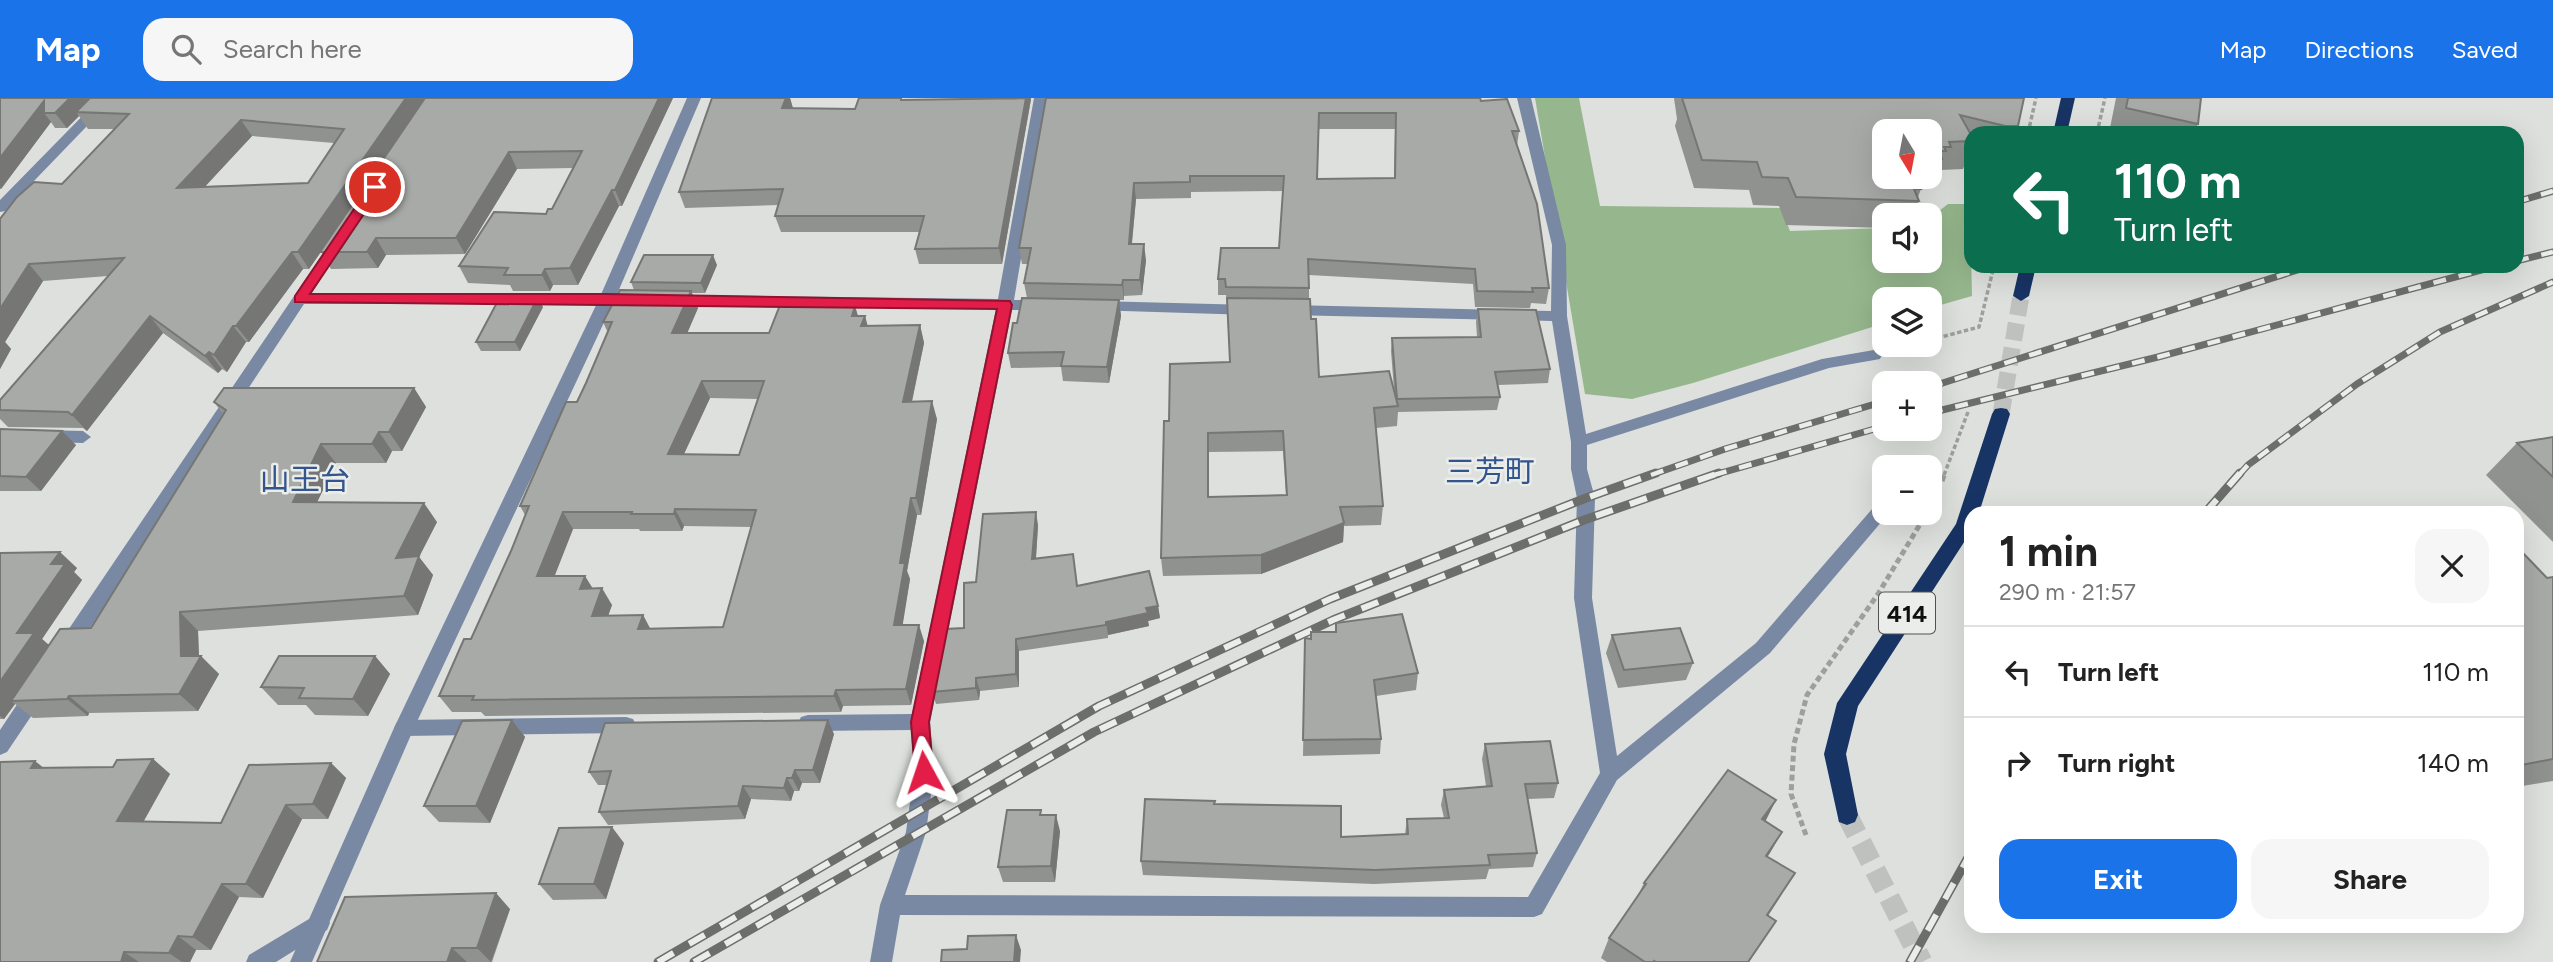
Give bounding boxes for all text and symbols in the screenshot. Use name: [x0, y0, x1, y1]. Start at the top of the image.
search box: [143, 18, 633, 81]
text: Map: [35, 30, 101, 69]
icon: search: [167, 30, 205, 68]
text: Search here: [223, 33, 362, 65]
text: Map: [2220, 35, 2266, 64]
text: Directions: [2304, 35, 2414, 64]
text: Saved: [2452, 35, 2518, 64]
north arrow: [1872, 119, 1942, 189]
map controls: [1872, 119, 1942, 525]
text: 110 m: [2114, 151, 2242, 210]
icon: left: [1999, 154, 2090, 245]
pin: [345, 157, 405, 217]
icon: arrive: [356, 168, 394, 206]
button: sound: [1872, 203, 1942, 273]
text: Turn left: [2114, 211, 2233, 249]
button: layers: [1872, 287, 1942, 357]
button: +: [1872, 371, 1942, 441]
district label: 三芳町: [1445, 453, 1535, 490]
button: −: [1872, 455, 1942, 525]
district label: 山王台: [260, 461, 350, 498]
text: 1 min: [1999, 526, 2098, 577]
button: close: [2415, 529, 2489, 603]
text: 290 m · 21:57: [1999, 578, 2136, 606]
road number: 414: [1879, 592, 1935, 634]
icon: left: [1999, 653, 2037, 691]
text: Turn left: [2058, 656, 2159, 688]
text: 110 m: [2422, 656, 2489, 688]
position arrow: [887, 735, 961, 809]
icon: right: [1999, 744, 2037, 782]
text: Turn right: [2058, 747, 2175, 779]
text: 140 m: [2417, 747, 2489, 779]
button: Exit: [1999, 839, 2237, 919]
button: Share: [2251, 839, 2489, 919]

